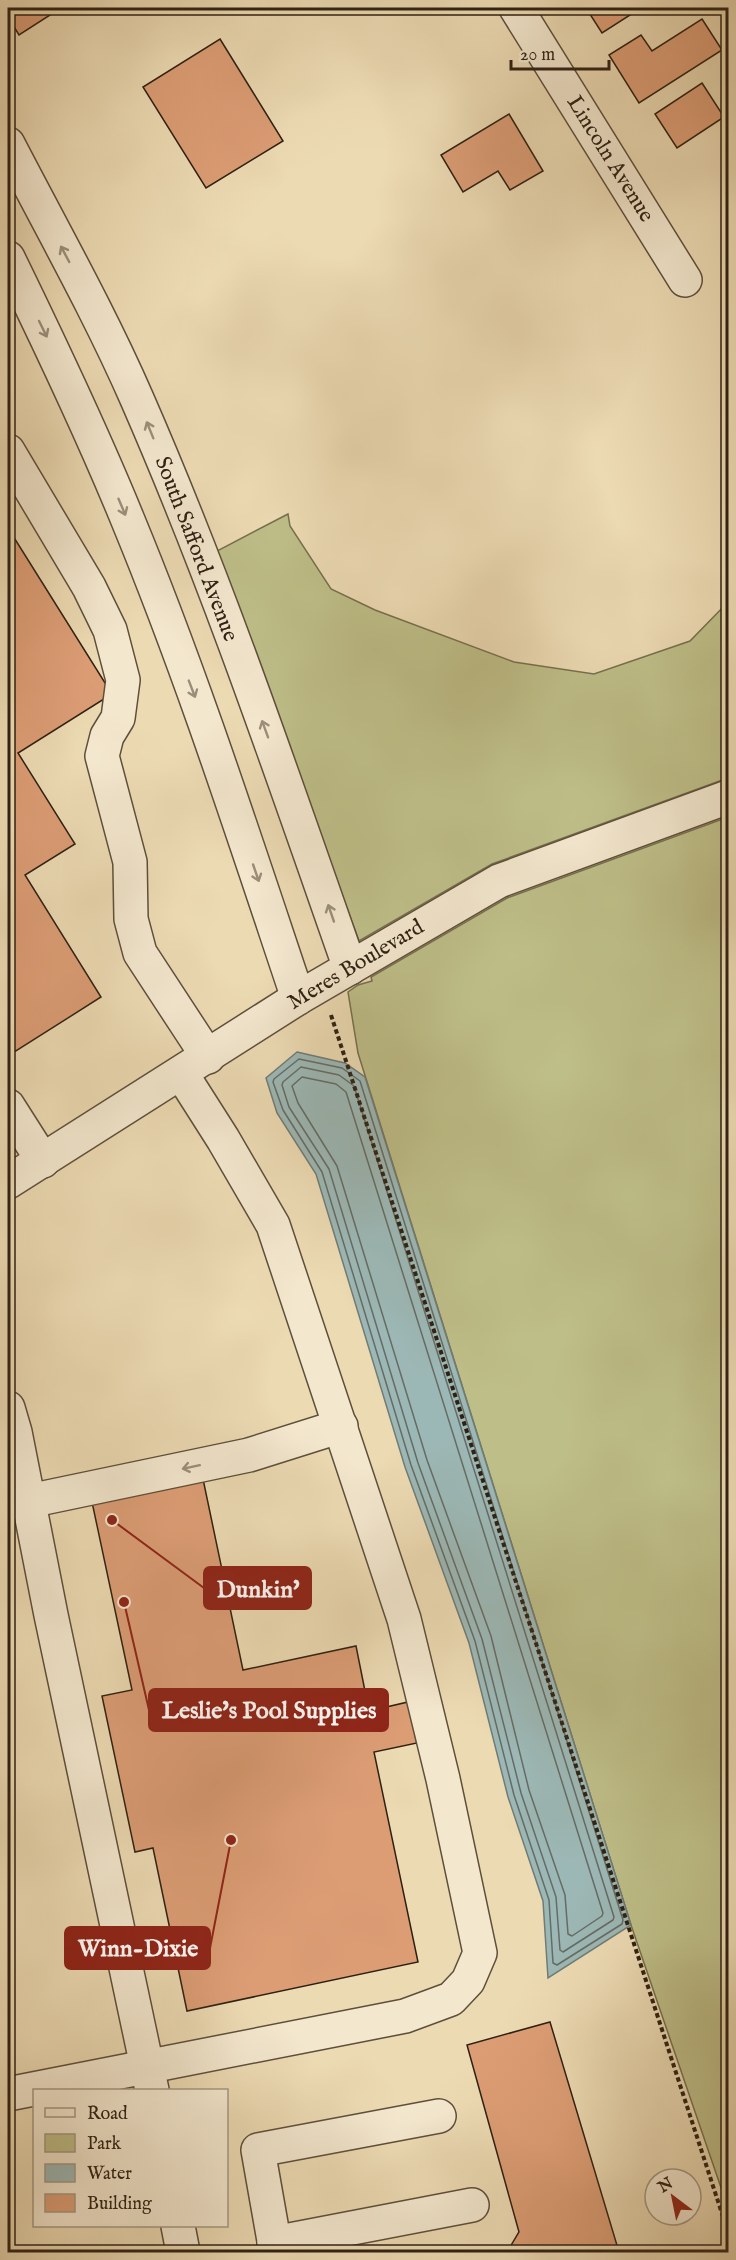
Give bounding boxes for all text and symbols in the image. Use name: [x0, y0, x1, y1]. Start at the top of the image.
scale bar: [511, 33, 608, 71]
text: 20 m: [520, 44, 555, 67]
street label: Lincoln Avenue: [560, 90, 660, 228]
one-way arrow: [59, 246, 71, 263]
one-way arrow: [37, 320, 49, 338]
one-way arrow: [144, 421, 155, 439]
street label: South Safford Avenue: [148, 452, 244, 646]
one-way arrow: [118, 498, 129, 516]
one-way arrow: [187, 679, 198, 698]
one-way arrow: [259, 720, 270, 739]
one-way arrow: [251, 863, 262, 882]
one-way arrow: [324, 904, 335, 923]
street label: Meres Boulevard: [283, 913, 429, 1017]
one-way arrow: [182, 1462, 202, 1473]
callout: Dunkin': [204, 1567, 311, 1609]
text: Dunkin': [216, 1575, 300, 1606]
callout: Leslie's Pool Supplies: [149, 1689, 388, 1731]
text: Leslie's Pool Supplies: [162, 1696, 377, 1727]
callout: Winn-Dixie: [65, 1927, 210, 1969]
text: Winn-Dixie: [77, 1934, 198, 1965]
legend: [33, 2089, 228, 2227]
text: Road: [87, 2103, 128, 2126]
text: Park: [87, 2133, 122, 2156]
text: Water: [87, 2163, 132, 2186]
north arrow: [643, 2167, 703, 2227]
text: N: [654, 2174, 677, 2199]
text: Building: [87, 2193, 152, 2216]

